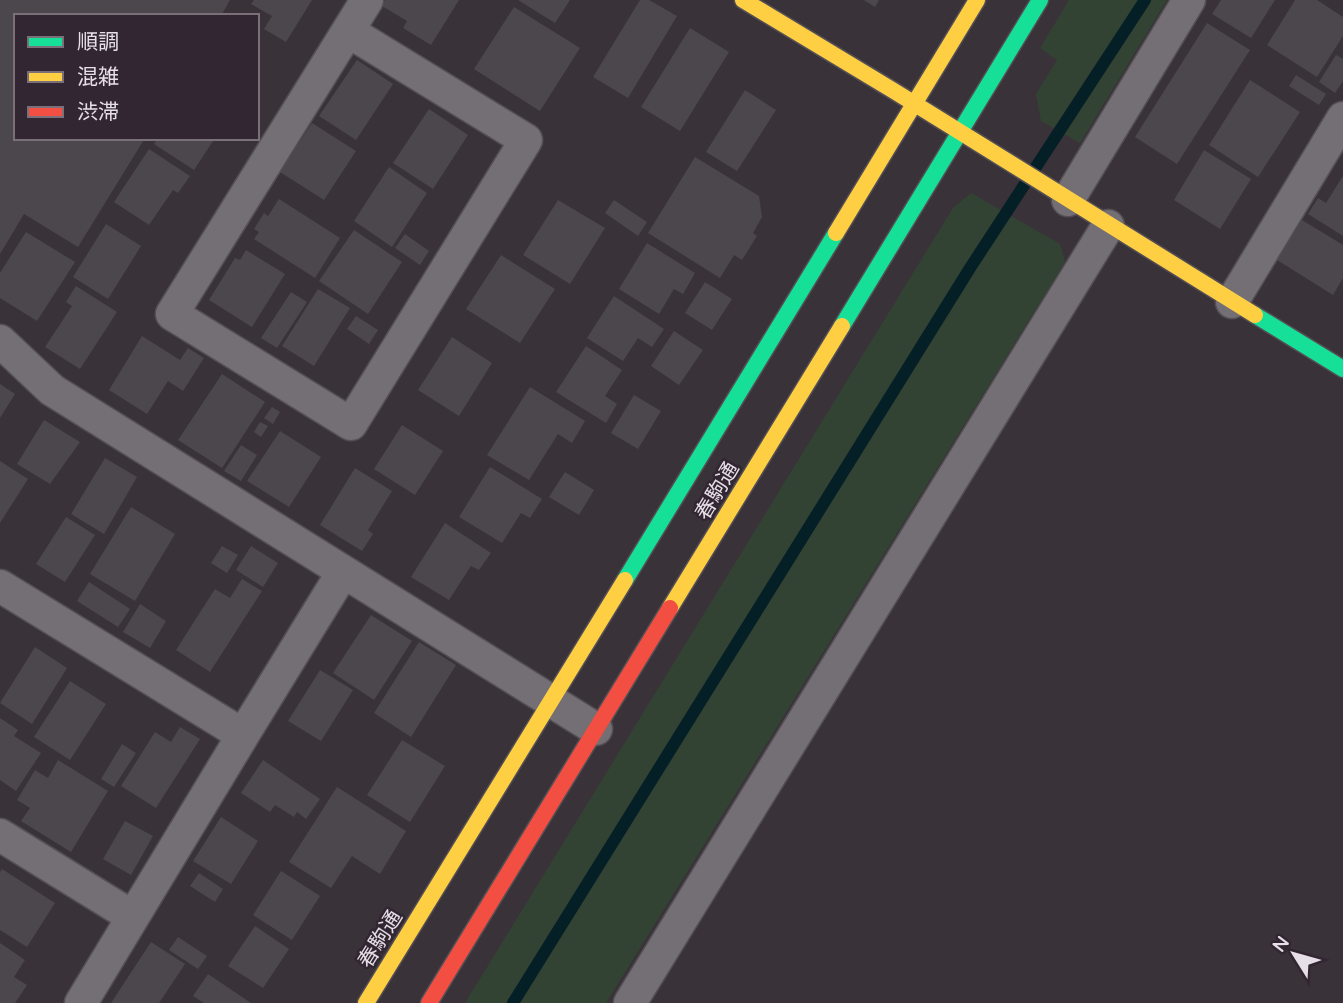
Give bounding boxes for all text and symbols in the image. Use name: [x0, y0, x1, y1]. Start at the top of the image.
legend: [14, 14, 259, 140]
text: 順調: [77, 28, 119, 54]
text: 混雑: [77, 63, 119, 89]
text: 渋滞: [77, 98, 119, 124]
street label: 春駒通: [689, 457, 744, 524]
street label: 春駒通: [351, 905, 407, 972]
north arrow: [1259, 919, 1329, 989]
text: N: [1267, 931, 1294, 957]

